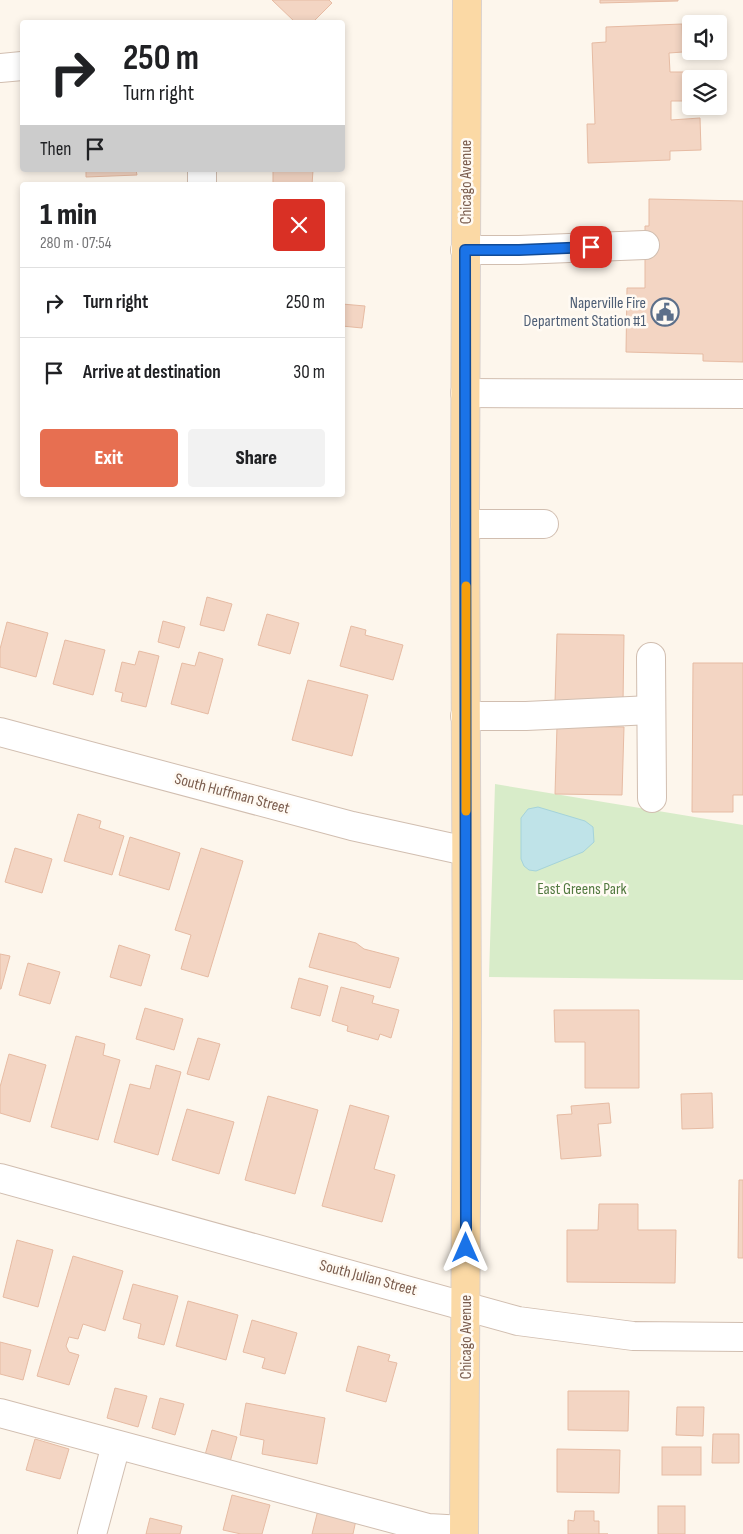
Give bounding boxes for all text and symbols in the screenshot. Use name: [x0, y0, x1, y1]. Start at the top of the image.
map controls: [682, 15, 727, 115]
button: sound: [682, 15, 727, 60]
text: 250 m: [123, 37, 199, 80]
icon: right: [40, 40, 105, 105]
button: layers: [682, 70, 727, 115]
text: Turn right: [123, 80, 194, 107]
icon: arrive: [81, 135, 109, 163]
text: Then: [40, 138, 71, 161]
street label: Chicago Avenue: [457, 140, 476, 224]
text: 1 min: [40, 197, 97, 233]
button: close: [273, 199, 325, 251]
pin: [570, 226, 612, 268]
icon: arrive: [577, 233, 605, 261]
text: 280 m · 07:54: [40, 234, 111, 253]
icon: right: [40, 289, 68, 317]
text: Turn right: [83, 291, 148, 314]
text: 250 m: [286, 291, 325, 314]
place label: Naperville Fire Department Station #1: [524, 294, 646, 331]
public building icon: Naperville Fire Department Station #1: [650, 297, 680, 327]
icon: arrive: [40, 359, 68, 387]
text: Arrive at destination: [83, 361, 221, 384]
text: 30 m: [293, 361, 325, 384]
button: Exit: [40, 429, 178, 487]
button: Share: [188, 429, 325, 487]
street label: South Huffman Street: [173, 770, 292, 818]
park label: East Greens Park: [537, 880, 627, 899]
position arrow: [439, 1221, 491, 1273]
street label: South Julian Street: [317, 1256, 419, 1300]
street label: Chicago Avenue: [457, 1295, 476, 1379]

